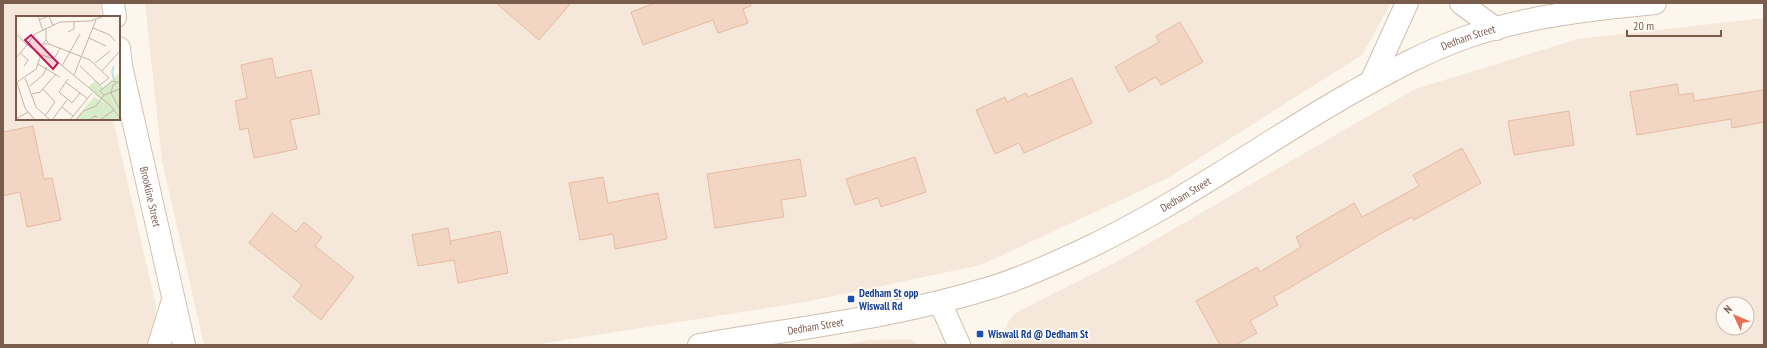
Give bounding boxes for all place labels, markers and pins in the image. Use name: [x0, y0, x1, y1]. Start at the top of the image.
place label: Dedham St opp Wiswall Rd: [858, 286, 919, 313]
marker: Dedham St opp Wiswall Rd: [846, 294, 856, 304]
place label: Wiswall Rd @ Dedham St: [987, 327, 1089, 341]
marker: Wiswall Rd @ Dedham St: [975, 329, 985, 339]

